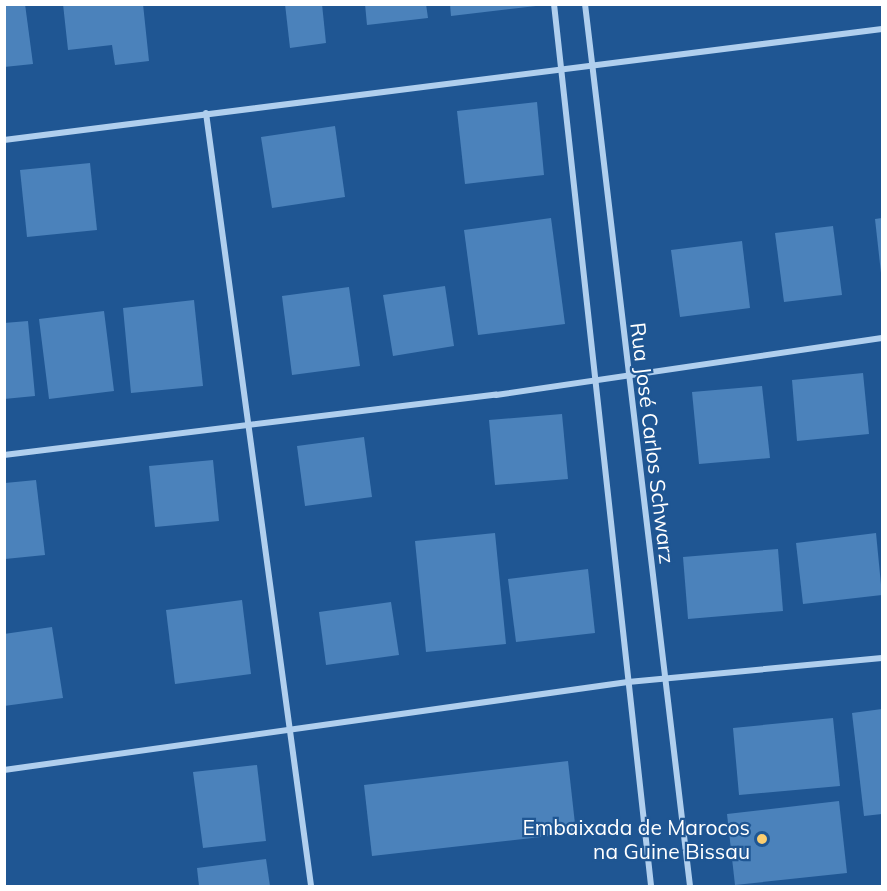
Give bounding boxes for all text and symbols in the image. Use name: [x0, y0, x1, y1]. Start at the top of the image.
street label: Rua José Carlos Schwarz: [626, 321, 680, 565]
place label: Embaixada de Marocos na Guine Bissau: [522, 814, 750, 864]
marker: Embaixada de Marocos na Guine Bissau: [755, 832, 769, 846]

